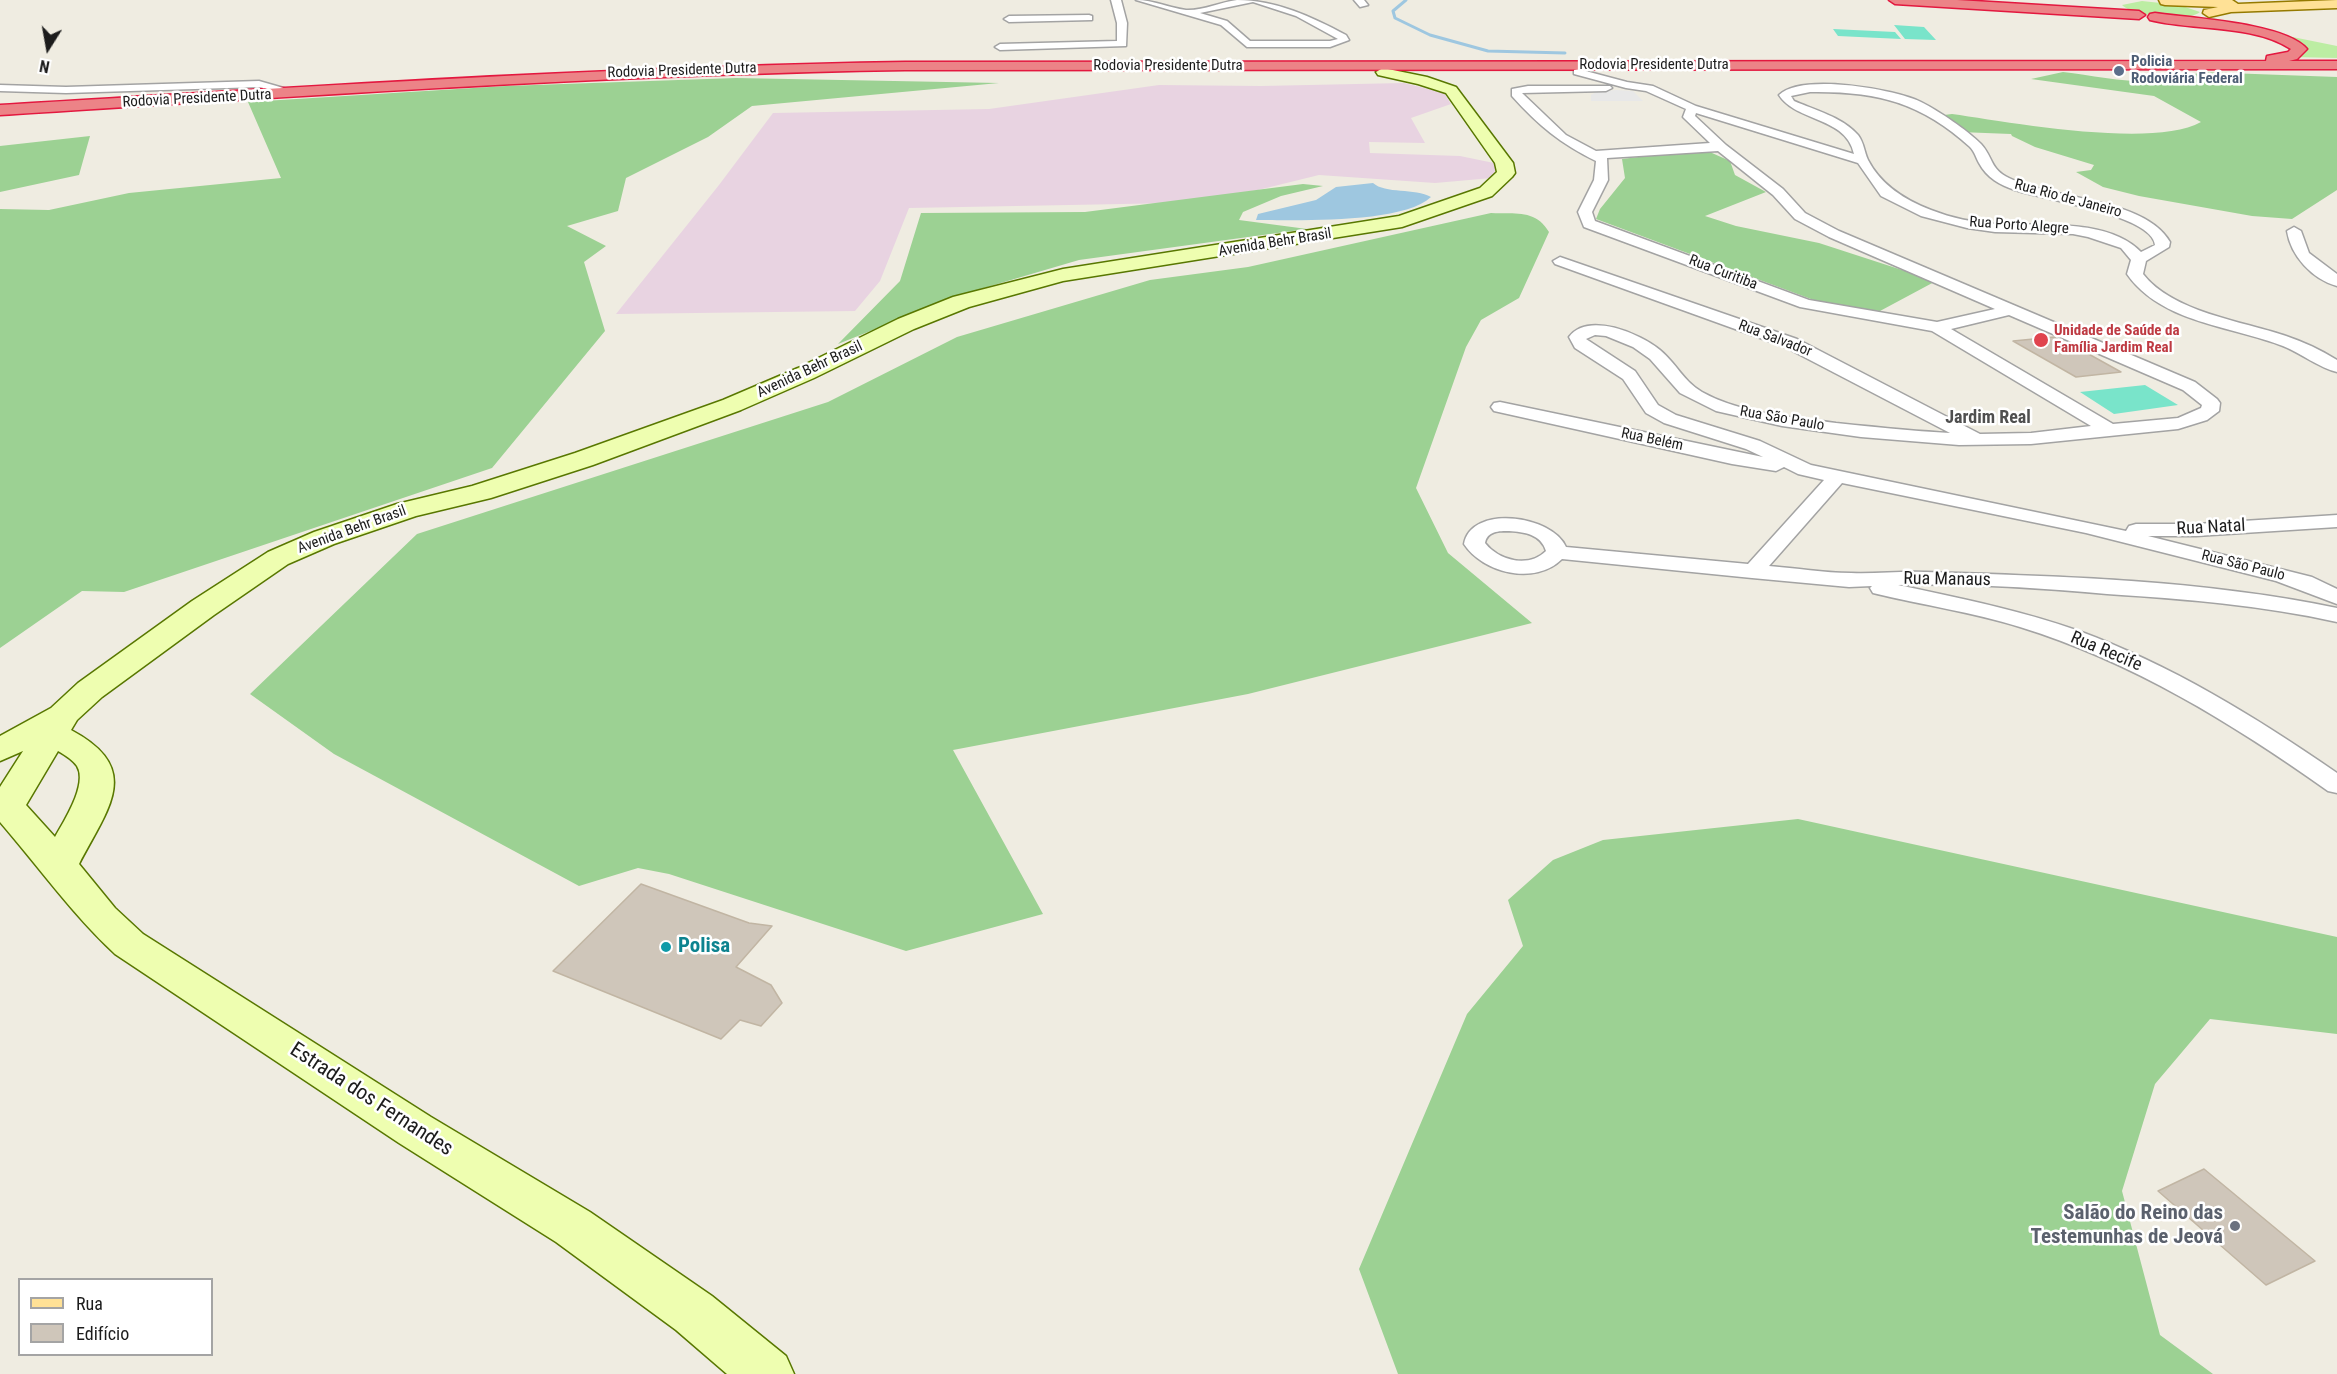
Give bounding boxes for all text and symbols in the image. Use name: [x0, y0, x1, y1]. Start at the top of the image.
north arrow: [18, 18, 78, 78]
place label: Policia Rodoviária Federal: [2131, 53, 2243, 88]
text: N: [38, 56, 51, 76]
street label: Rodovia Presidente Dutra: [1579, 56, 1729, 74]
street label: Rodovia Presidente Dutra: [1093, 57, 1243, 75]
street label: Rodovia Presidente Dutra: [607, 59, 757, 83]
marker: Policia Rodoviária Federal: [2112, 64, 2126, 78]
street label: Rodovia Presidente Dutra: [122, 86, 272, 112]
street label: Rua Rio de Janeiro: [2012, 176, 2124, 222]
street label: Rua Porto Alegre: [1969, 214, 2069, 238]
street label: Avenida Behr Brasil: [1217, 225, 1333, 261]
street label: Rua Curitiba: [1686, 252, 1760, 294]
street label: Rua Salvador: [1736, 317, 1814, 361]
place label: Unidade de Saúde da Família Jardim Real: [2054, 322, 2179, 357]
marker: Unidade de Saúde da Família Jardim Real: [2032, 331, 2050, 349]
street label: Avenida Behr Brasil: [754, 338, 866, 402]
street label: Rua São Paulo: [1738, 403, 1826, 435]
district label: Jardim Real: [1945, 407, 2031, 429]
street label: Rua Belém: [1619, 425, 1685, 455]
street label: Avenida Behr Brasil: [295, 502, 409, 558]
street label: Rua Natal: [2176, 515, 2246, 541]
street label: Rua São Paulo: [2199, 547, 2287, 585]
street label: Rua Manaus: [1903, 568, 1991, 592]
street label: Rua Recife: [2067, 627, 2145, 677]
place label: Polisa: [678, 934, 730, 960]
marker: Polisa: [659, 940, 673, 954]
street label: Estrada dos Fernandes: [285, 1038, 457, 1162]
place label: Salão do Reino das Testemunhas de Jeová: [2031, 1201, 2223, 1251]
marker: Salão do Reino das Testemunhas de Jeová: [2228, 1219, 2242, 1233]
legend: [18, 1278, 213, 1356]
text: Rua: [76, 1293, 103, 1314]
text: Edifício: [76, 1323, 129, 1344]

